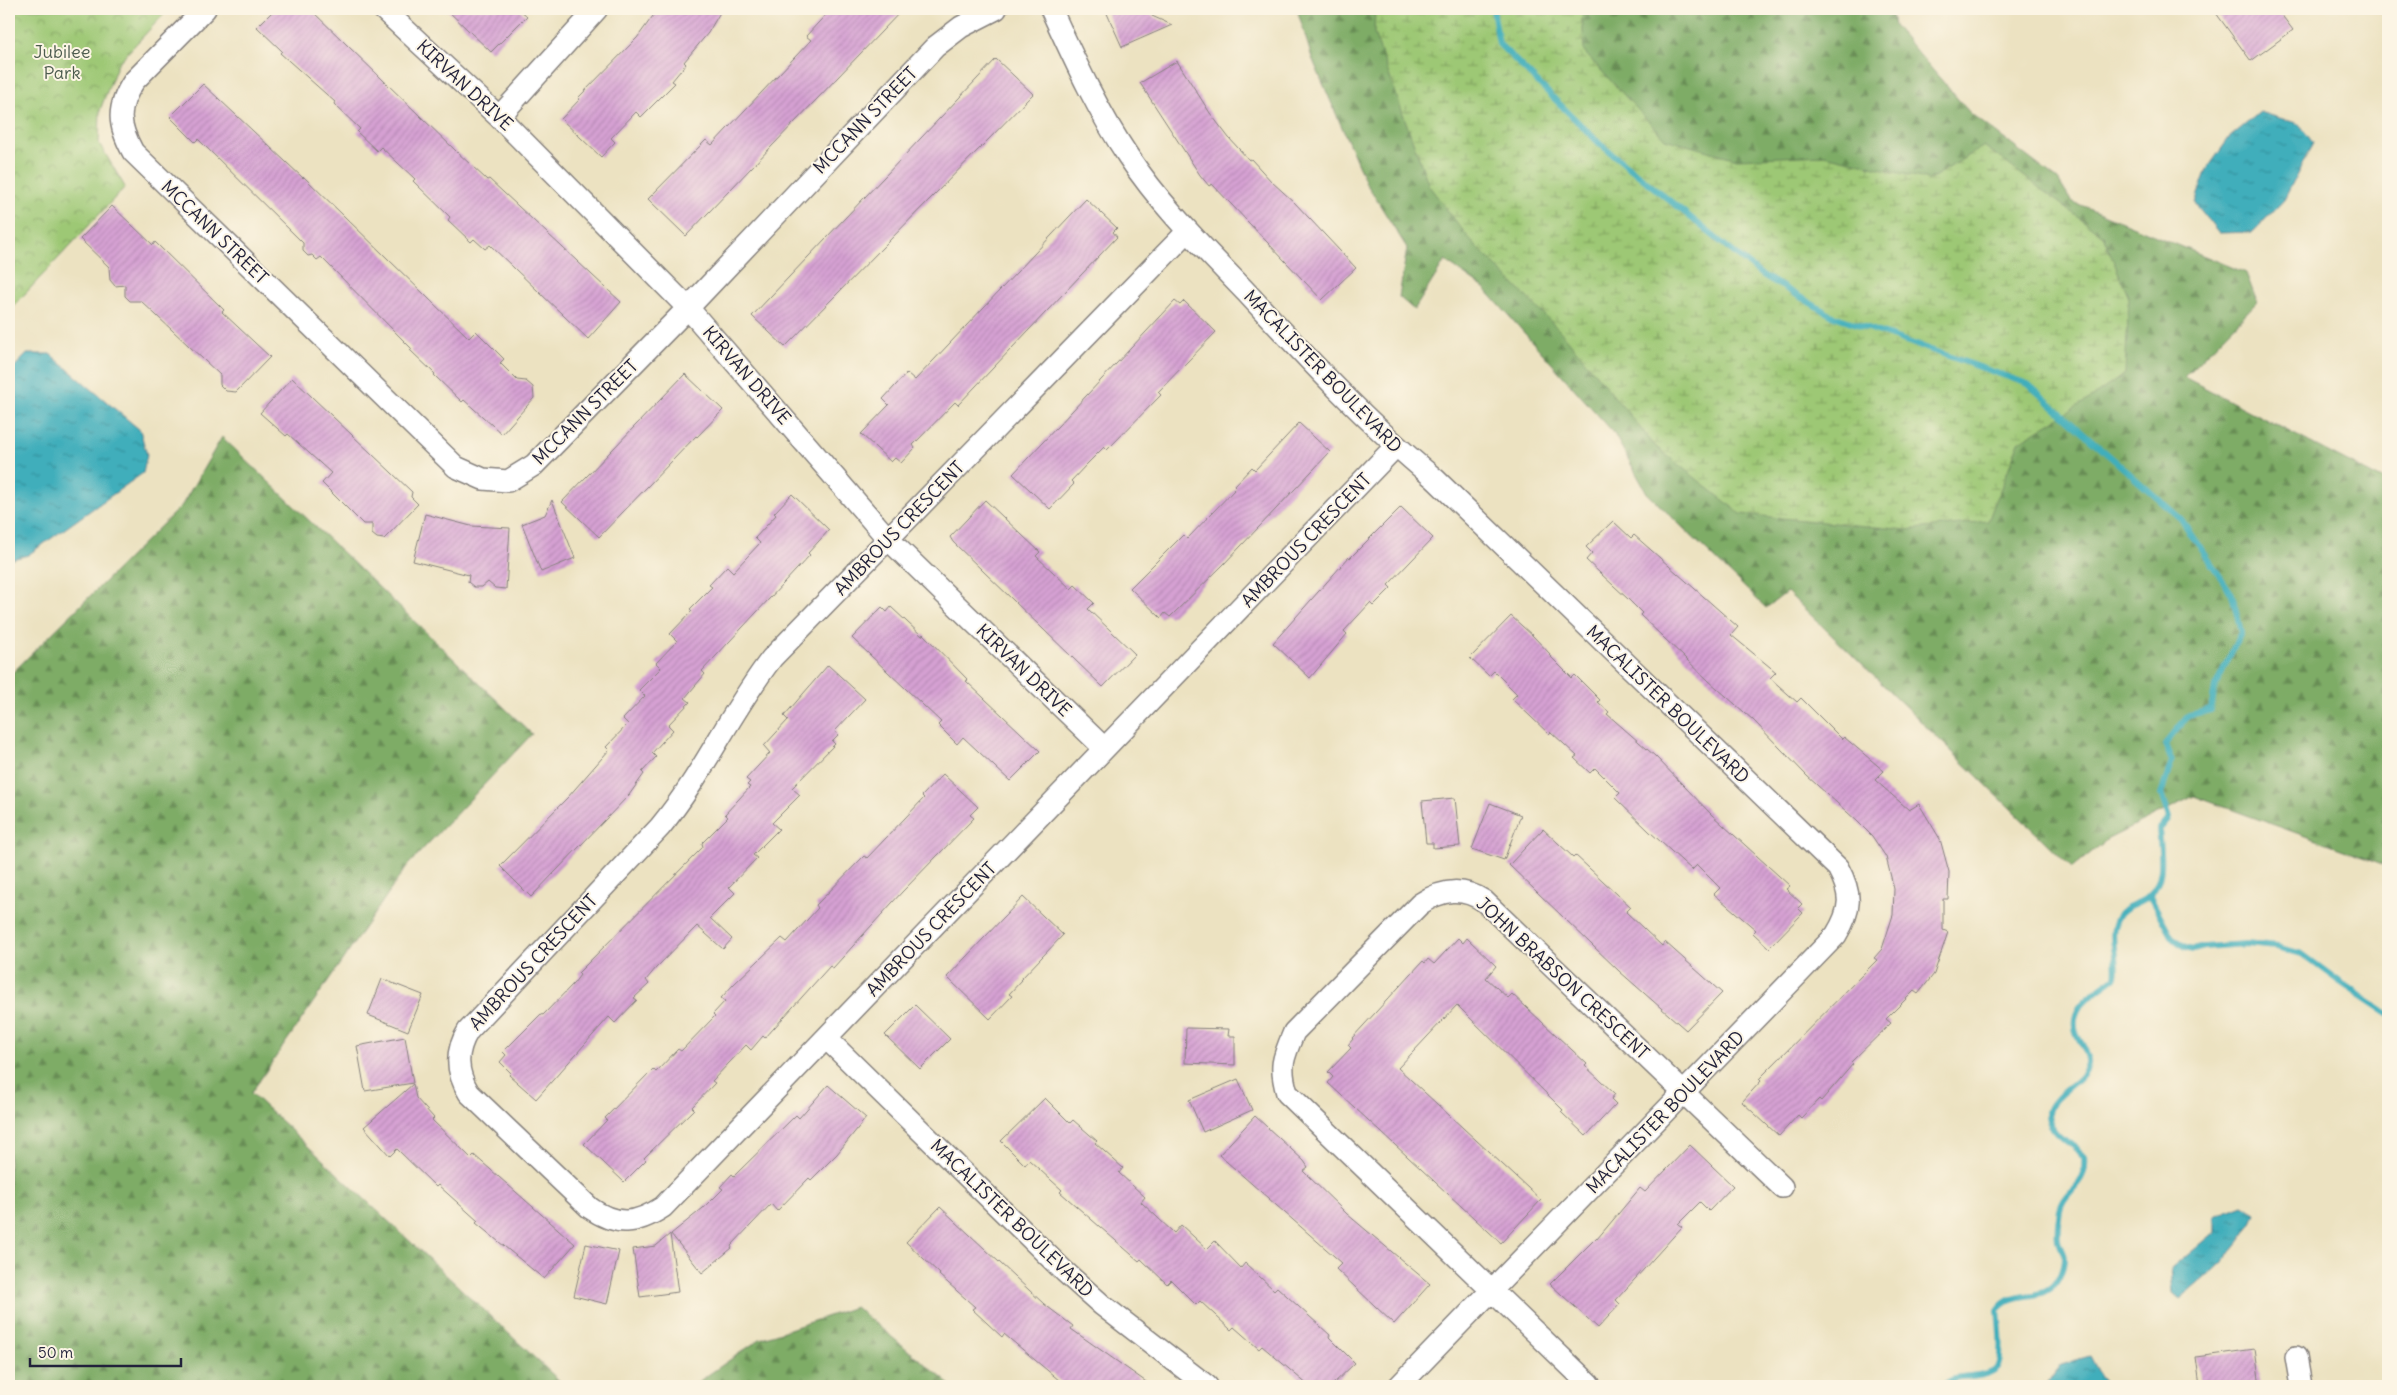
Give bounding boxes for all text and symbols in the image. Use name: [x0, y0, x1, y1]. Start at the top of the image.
street label: KIRVAN DRIVE: [412, 35, 518, 135]
park label: Jubilee Park: [33, 40, 91, 84]
street label: MCCANN STREET: [808, 62, 922, 178]
street label: MCCANN STREET: [157, 175, 273, 289]
street label: MACALISTER BOULEVARD: [1239, 285, 1407, 457]
street label: KIRVAN DRIVE: [698, 321, 796, 429]
street label: MCCANN STREET: [527, 354, 643, 470]
street label: AMBROUS CRESCENT: [829, 456, 969, 600]
street label: AMBROUS CRESCENT: [1236, 468, 1376, 612]
street label: KIRVAN DRIVE: [972, 619, 1076, 721]
street label: MACALISTER BOULEVARD: [1582, 620, 1754, 788]
street label: AMBROUS CRESCENT: [861, 857, 1001, 1001]
street label: AMBROUS CRESCENT: [464, 889, 602, 1035]
street label: JOHN BRABSON CRESCENT: [1472, 892, 1654, 1064]
street label: MACALISTER BOULEVARD: [1581, 1026, 1749, 1198]
street label: MACALISTER BOULEVARD: [926, 1134, 1098, 1302]
scale bar: [30, 1335, 181, 1367]
text: 50 m: [38, 1343, 73, 1362]

